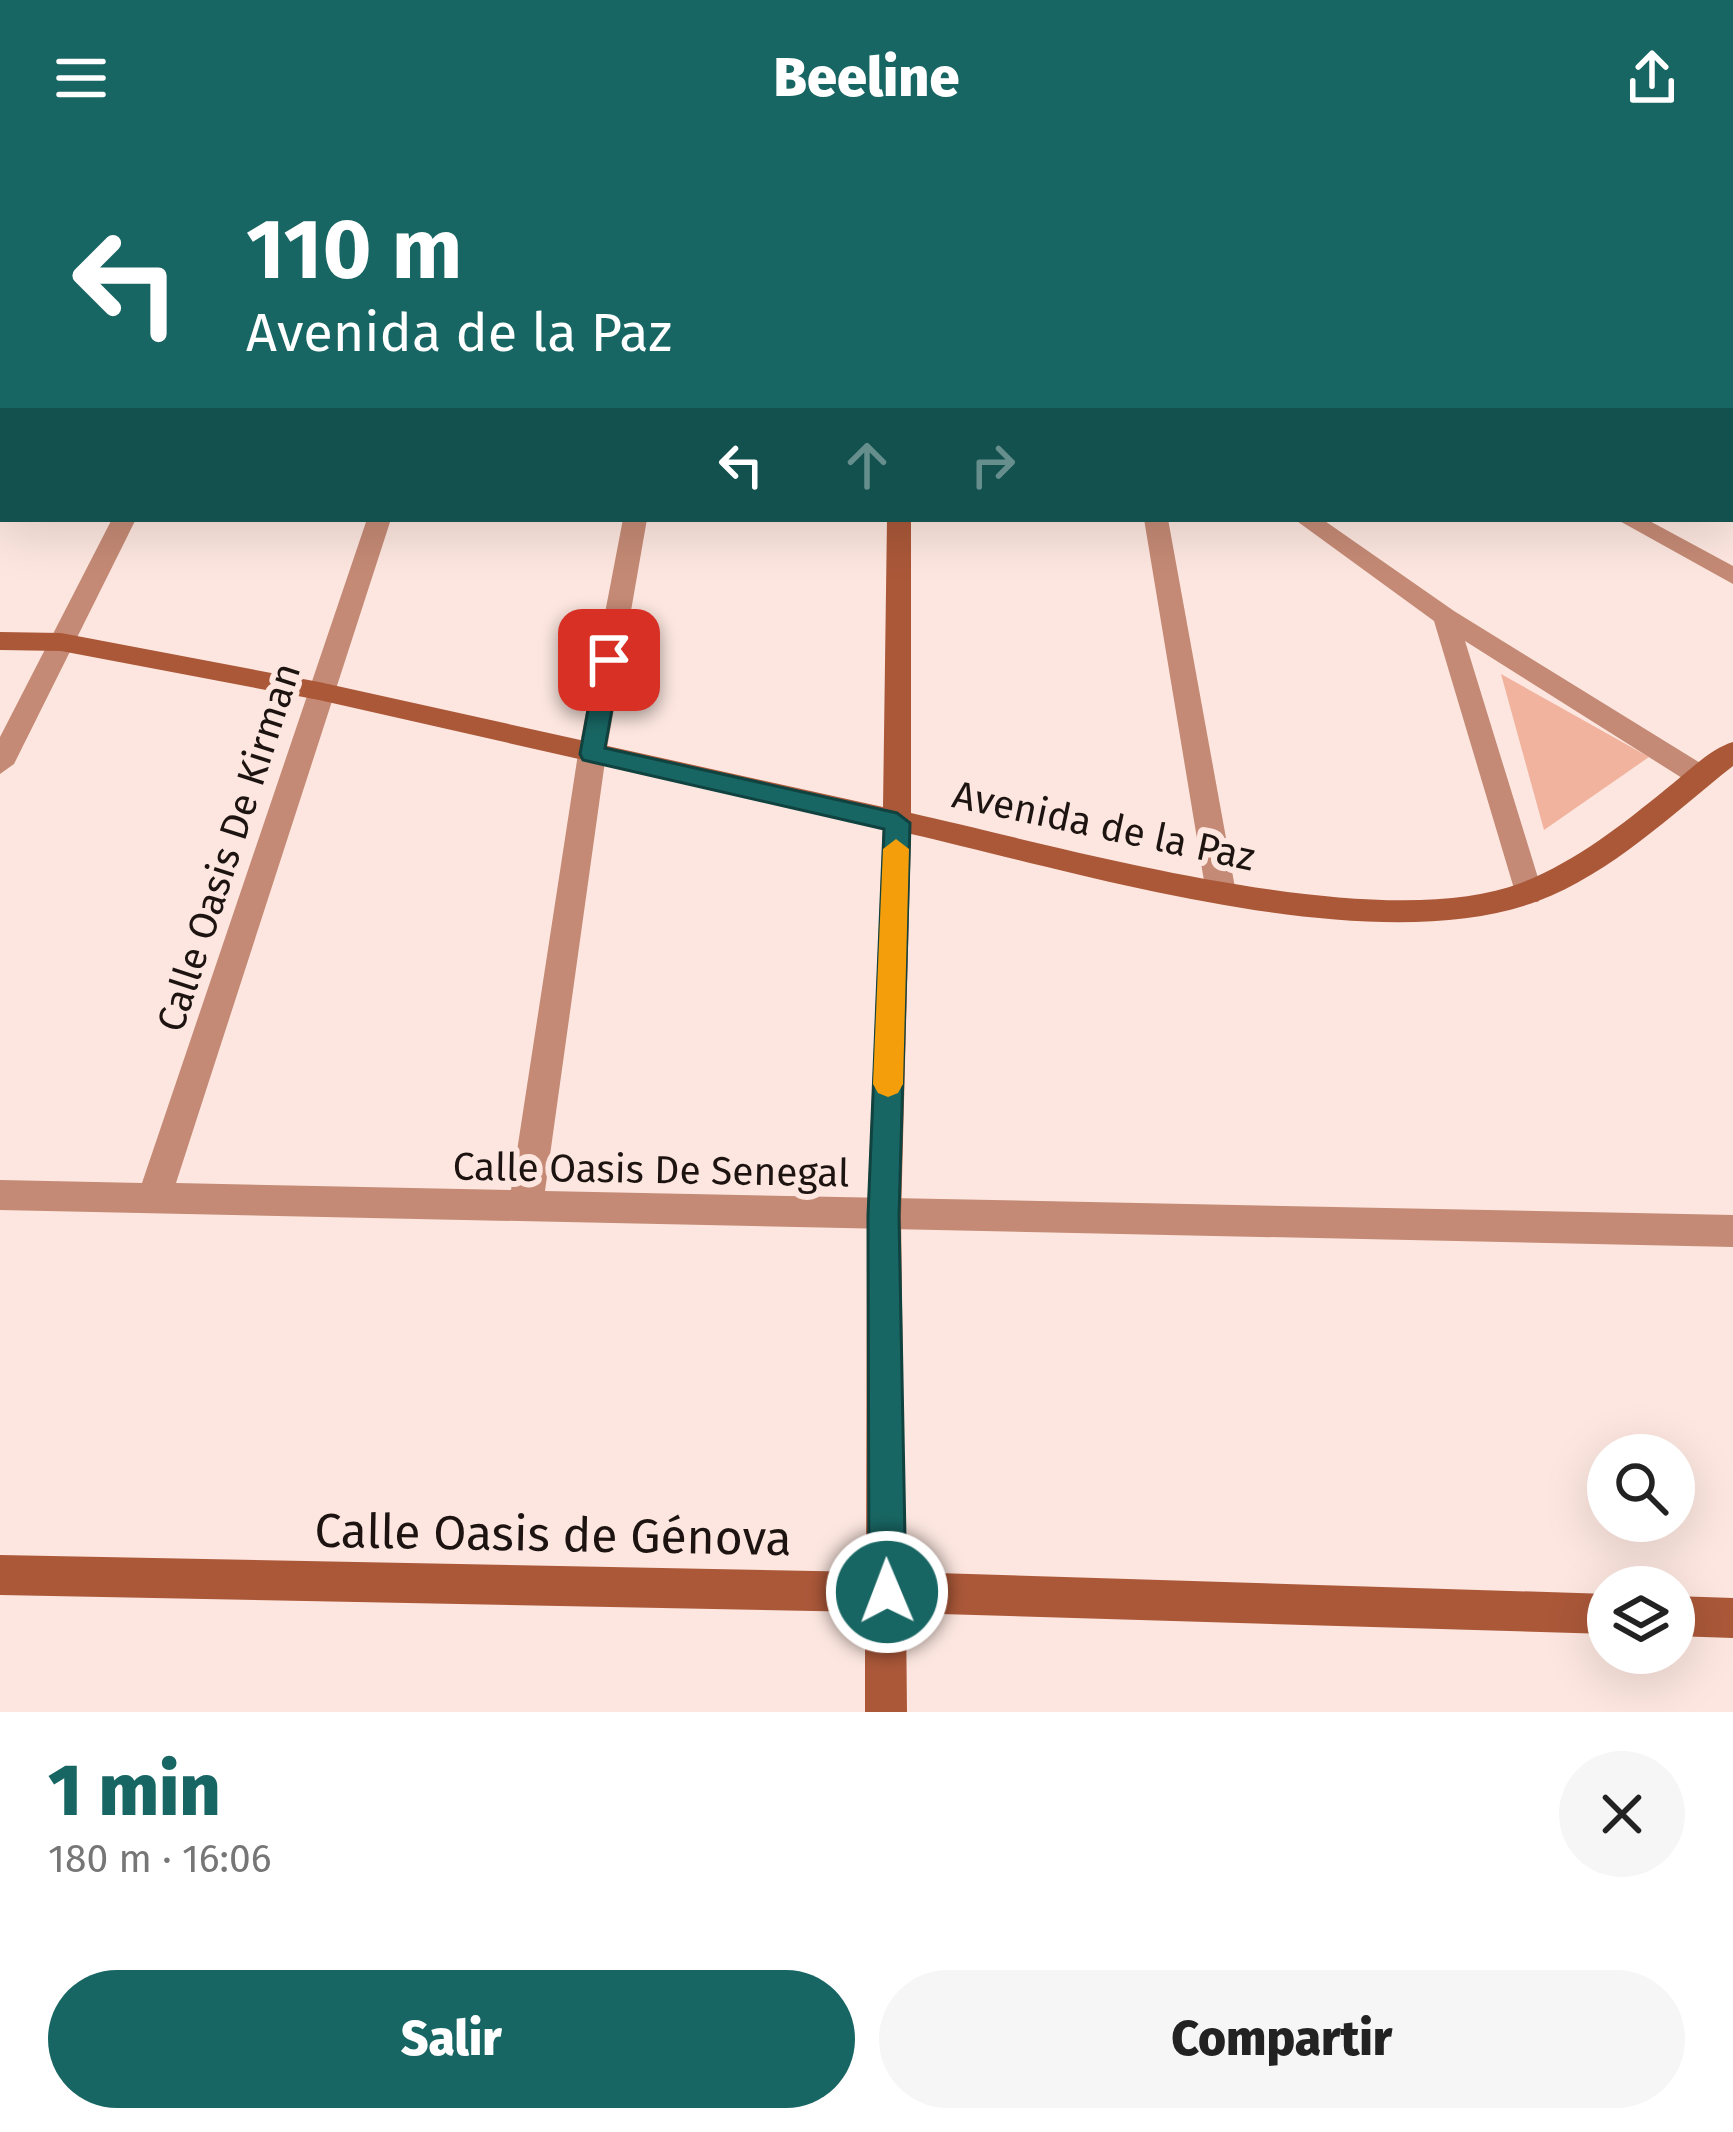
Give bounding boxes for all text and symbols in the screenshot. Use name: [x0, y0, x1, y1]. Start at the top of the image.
icon: menu: [48, 45, 114, 111]
icon: share: [1619, 45, 1685, 111]
text: Beeline: [774, 46, 959, 110]
text: 110 m: [246, 199, 462, 300]
icon: left: [48, 204, 204, 360]
text: Avenida de la Paz: [246, 301, 672, 365]
icon: left: [708, 432, 774, 498]
icon: ahead: [834, 432, 900, 498]
icon: right: [960, 432, 1026, 498]
pin: [558, 609, 660, 711]
icon: arrive: [576, 627, 642, 693]
street label: Calle Oasis De Kirman: [148, 657, 310, 1037]
street label: Avenida de la Paz: [948, 771, 1259, 880]
street label: Calle Oasis De Senegal: [452, 1144, 850, 1196]
map controls: [1587, 1434, 1695, 1674]
button: search: [1587, 1434, 1695, 1542]
street label: Calle Oasis de Génova: [314, 1502, 792, 1568]
position arrow: [824, 1529, 950, 1655]
button: layers: [1587, 1566, 1695, 1674]
text: 1 min: [48, 1748, 221, 1834]
button: close: [1559, 1751, 1685, 1877]
text: 180 m · 16:06: [48, 1836, 272, 1882]
button: Salir: [48, 1970, 855, 2108]
button: Compartir: [879, 1970, 1685, 2108]

